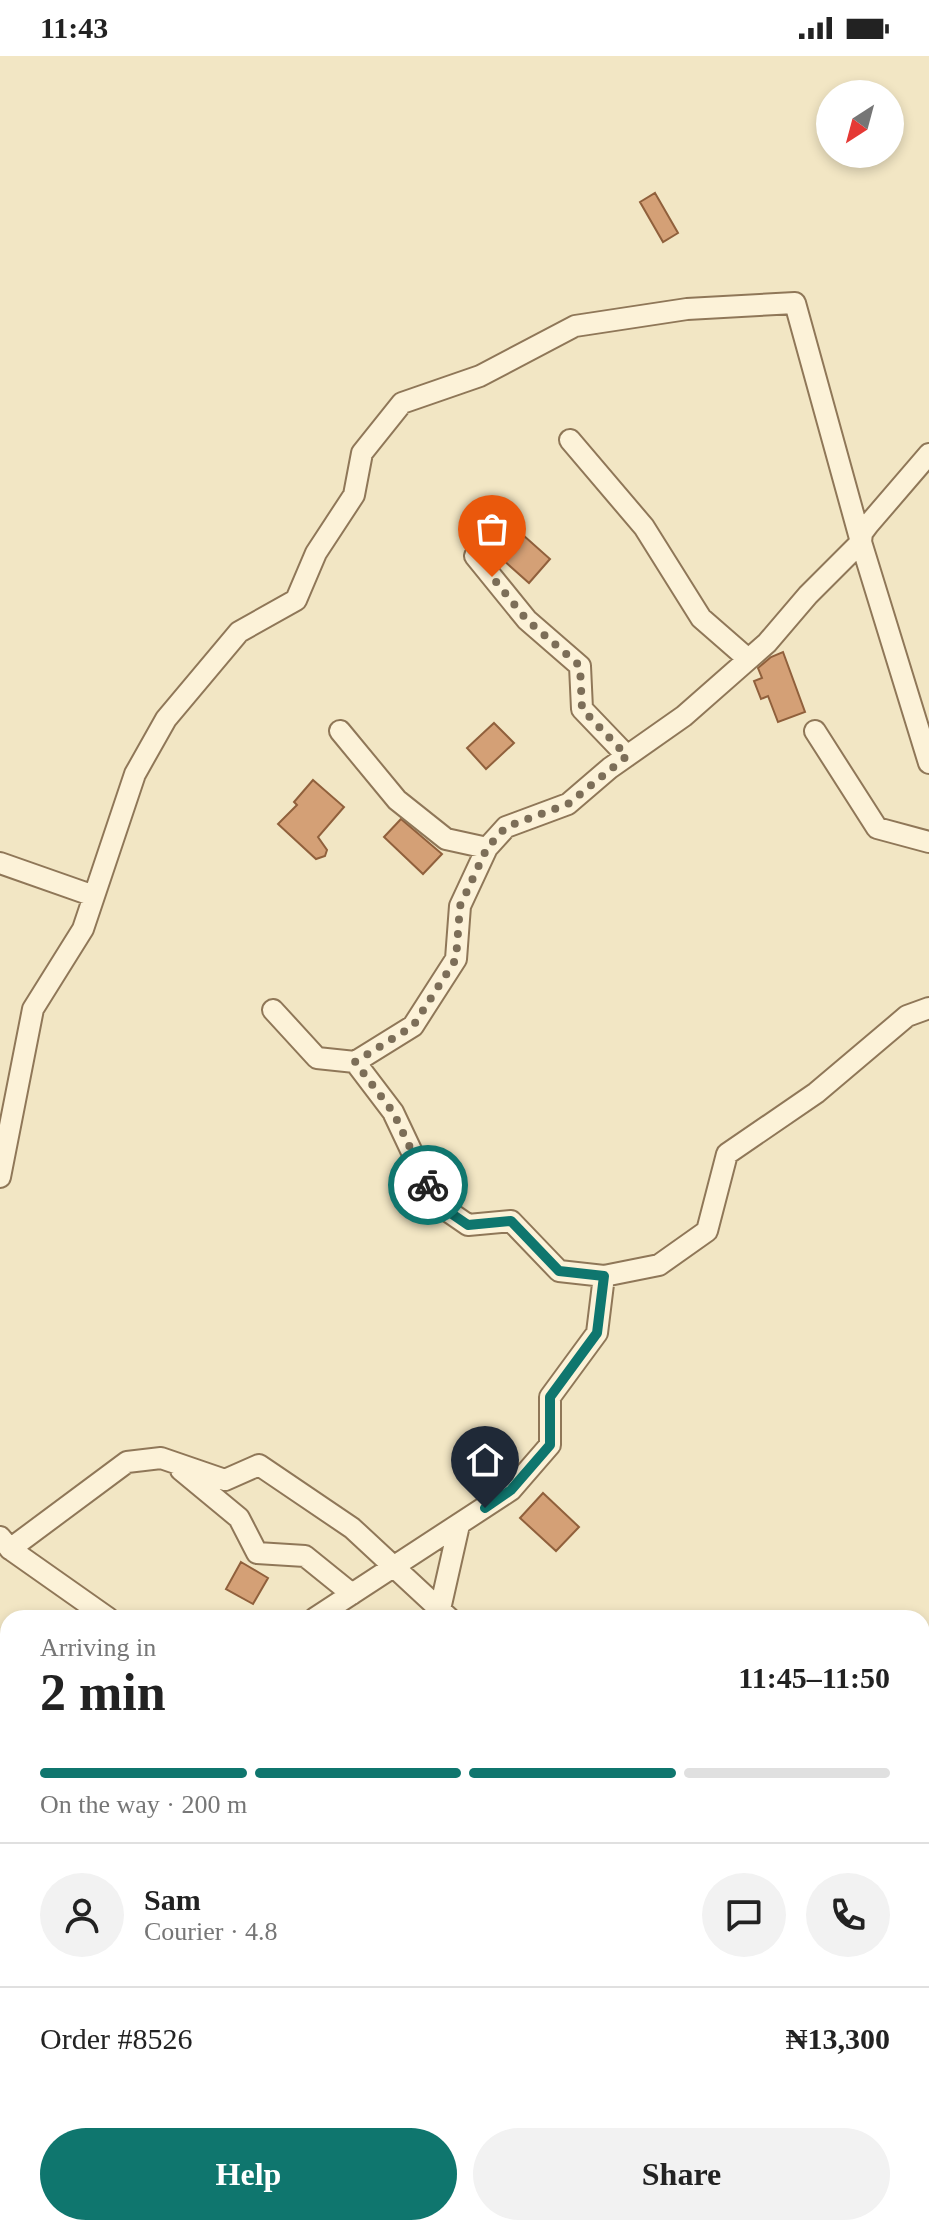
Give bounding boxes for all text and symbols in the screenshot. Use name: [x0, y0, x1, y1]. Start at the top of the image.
text: 11:43: [40, 11, 108, 44]
north arrow: [816, 80, 904, 168]
map controls: [816, 80, 904, 168]
pin: [458, 495, 526, 577]
icon: bag: [470, 507, 514, 551]
courier: [388, 1145, 468, 1225]
icon: bike: [406, 1163, 450, 1207]
pin: [451, 1426, 519, 1508]
icon: home: [463, 1438, 507, 1482]
text: Arriving in: [40, 1633, 156, 1662]
text: 11:45–11:50: [738, 1661, 890, 1694]
text: 2 min: [40, 1664, 166, 1721]
text: On the way · 200 m: [40, 1790, 247, 1819]
button: person: [40, 1873, 124, 1957]
button: chat: [702, 1873, 786, 1957]
button: phone: [806, 1873, 890, 1957]
text: Sam: [144, 1883, 201, 1916]
text: Courier · 4.8: [144, 1917, 278, 1946]
text: Order #8526: [40, 2022, 192, 2055]
text: ₦13,300: [786, 2022, 890, 2055]
button: Help: [40, 2128, 457, 2220]
button: Share: [473, 2128, 890, 2220]

